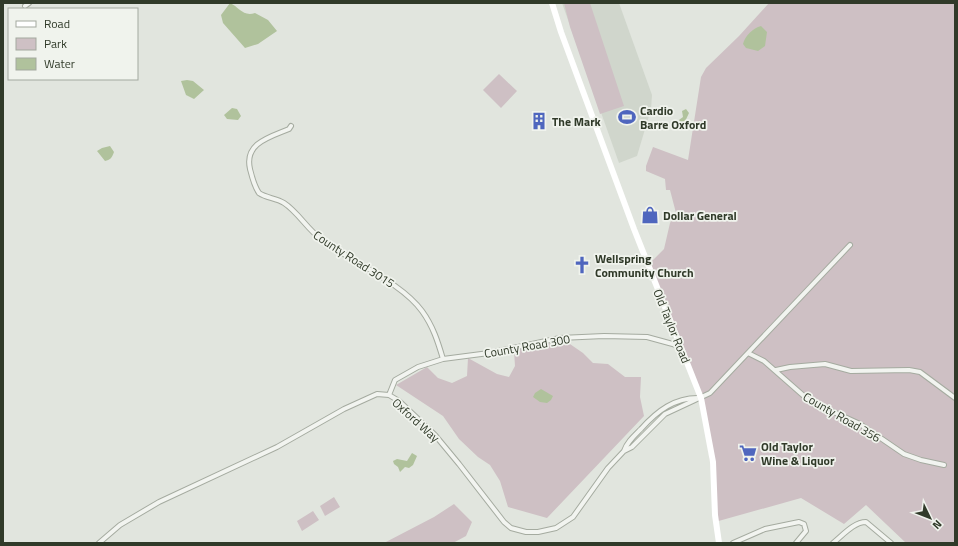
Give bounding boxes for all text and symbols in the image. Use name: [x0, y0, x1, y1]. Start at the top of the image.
legend: [8, 8, 138, 80]
text: Road: [44, 14, 70, 33]
text: Park: [44, 34, 67, 53]
text: Water: [44, 54, 75, 73]
place label: Cardio Barre Oxford: [640, 101, 706, 134]
sports icon: Cardio Barre Oxford: [617, 107, 637, 127]
building icon: The Mark: [529, 111, 549, 131]
place label: The Mark: [552, 112, 602, 131]
shop icon: Dollar General: [640, 205, 660, 225]
place label: Dollar General: [663, 206, 737, 225]
street label: County Road 3015: [310, 226, 399, 293]
place label: Wellspring Community Church: [595, 249, 694, 282]
church icon: Wellspring Community Church: [572, 255, 592, 275]
street label: Old Taylor Road: [648, 286, 696, 366]
street label: County Road 300: [483, 329, 572, 363]
street label: County Road 356: [800, 387, 885, 447]
street label: Oxford Way: [388, 393, 444, 447]
place label: Old Taylor Wine & Liquor: [761, 437, 835, 470]
supermarket icon: Old Taylor Wine & Liquor: [738, 443, 758, 463]
north arrow: [910, 498, 950, 538]
text: N: [929, 517, 946, 533]

